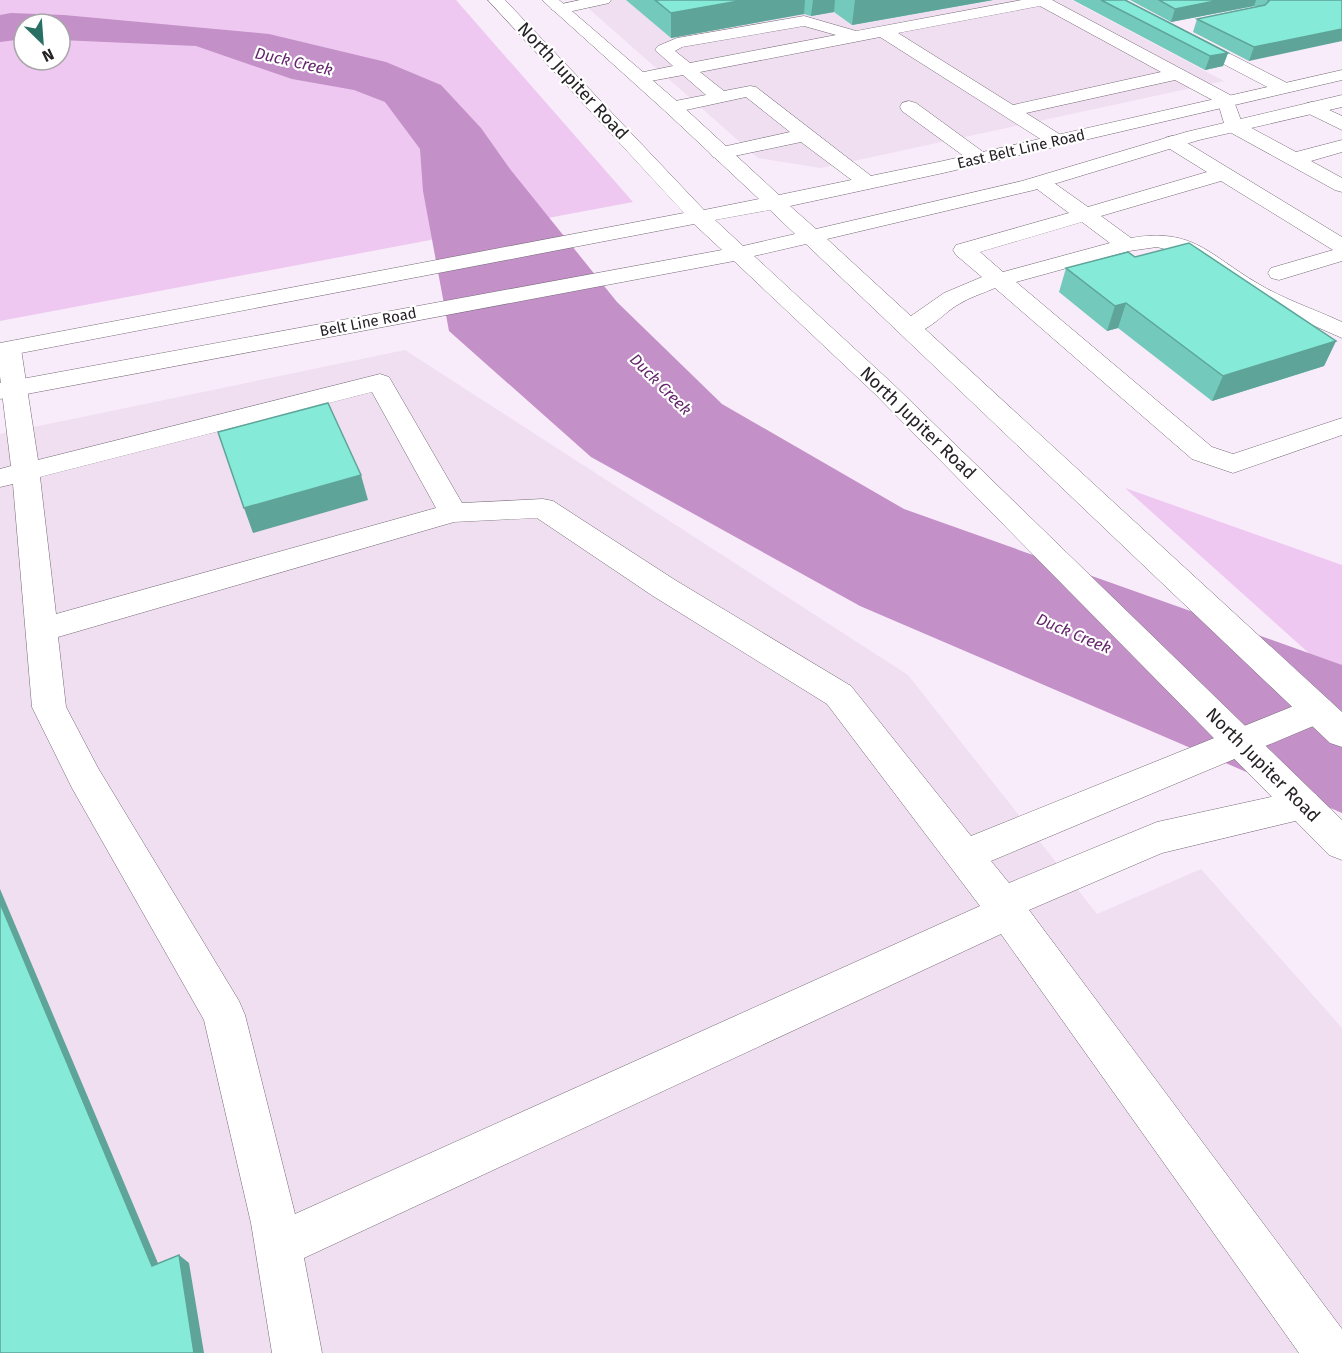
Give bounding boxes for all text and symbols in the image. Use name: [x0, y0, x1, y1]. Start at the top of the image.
north arrow: [12, 12, 72, 72]
street label: North Jupiter Road: [513, 18, 633, 144]
water label: Duck Creek: [253, 43, 335, 80]
text: N: [39, 44, 57, 66]
street label: East Belt Line Road: [955, 126, 1087, 172]
street label: Belt Line Road: [318, 304, 418, 340]
water label: Duck Creek: [626, 350, 696, 419]
street label: North Jupiter Road: [855, 362, 981, 484]
water label: Duck Creek: [1034, 609, 1114, 658]
street label: North Jupiter Road: [1201, 703, 1325, 827]

